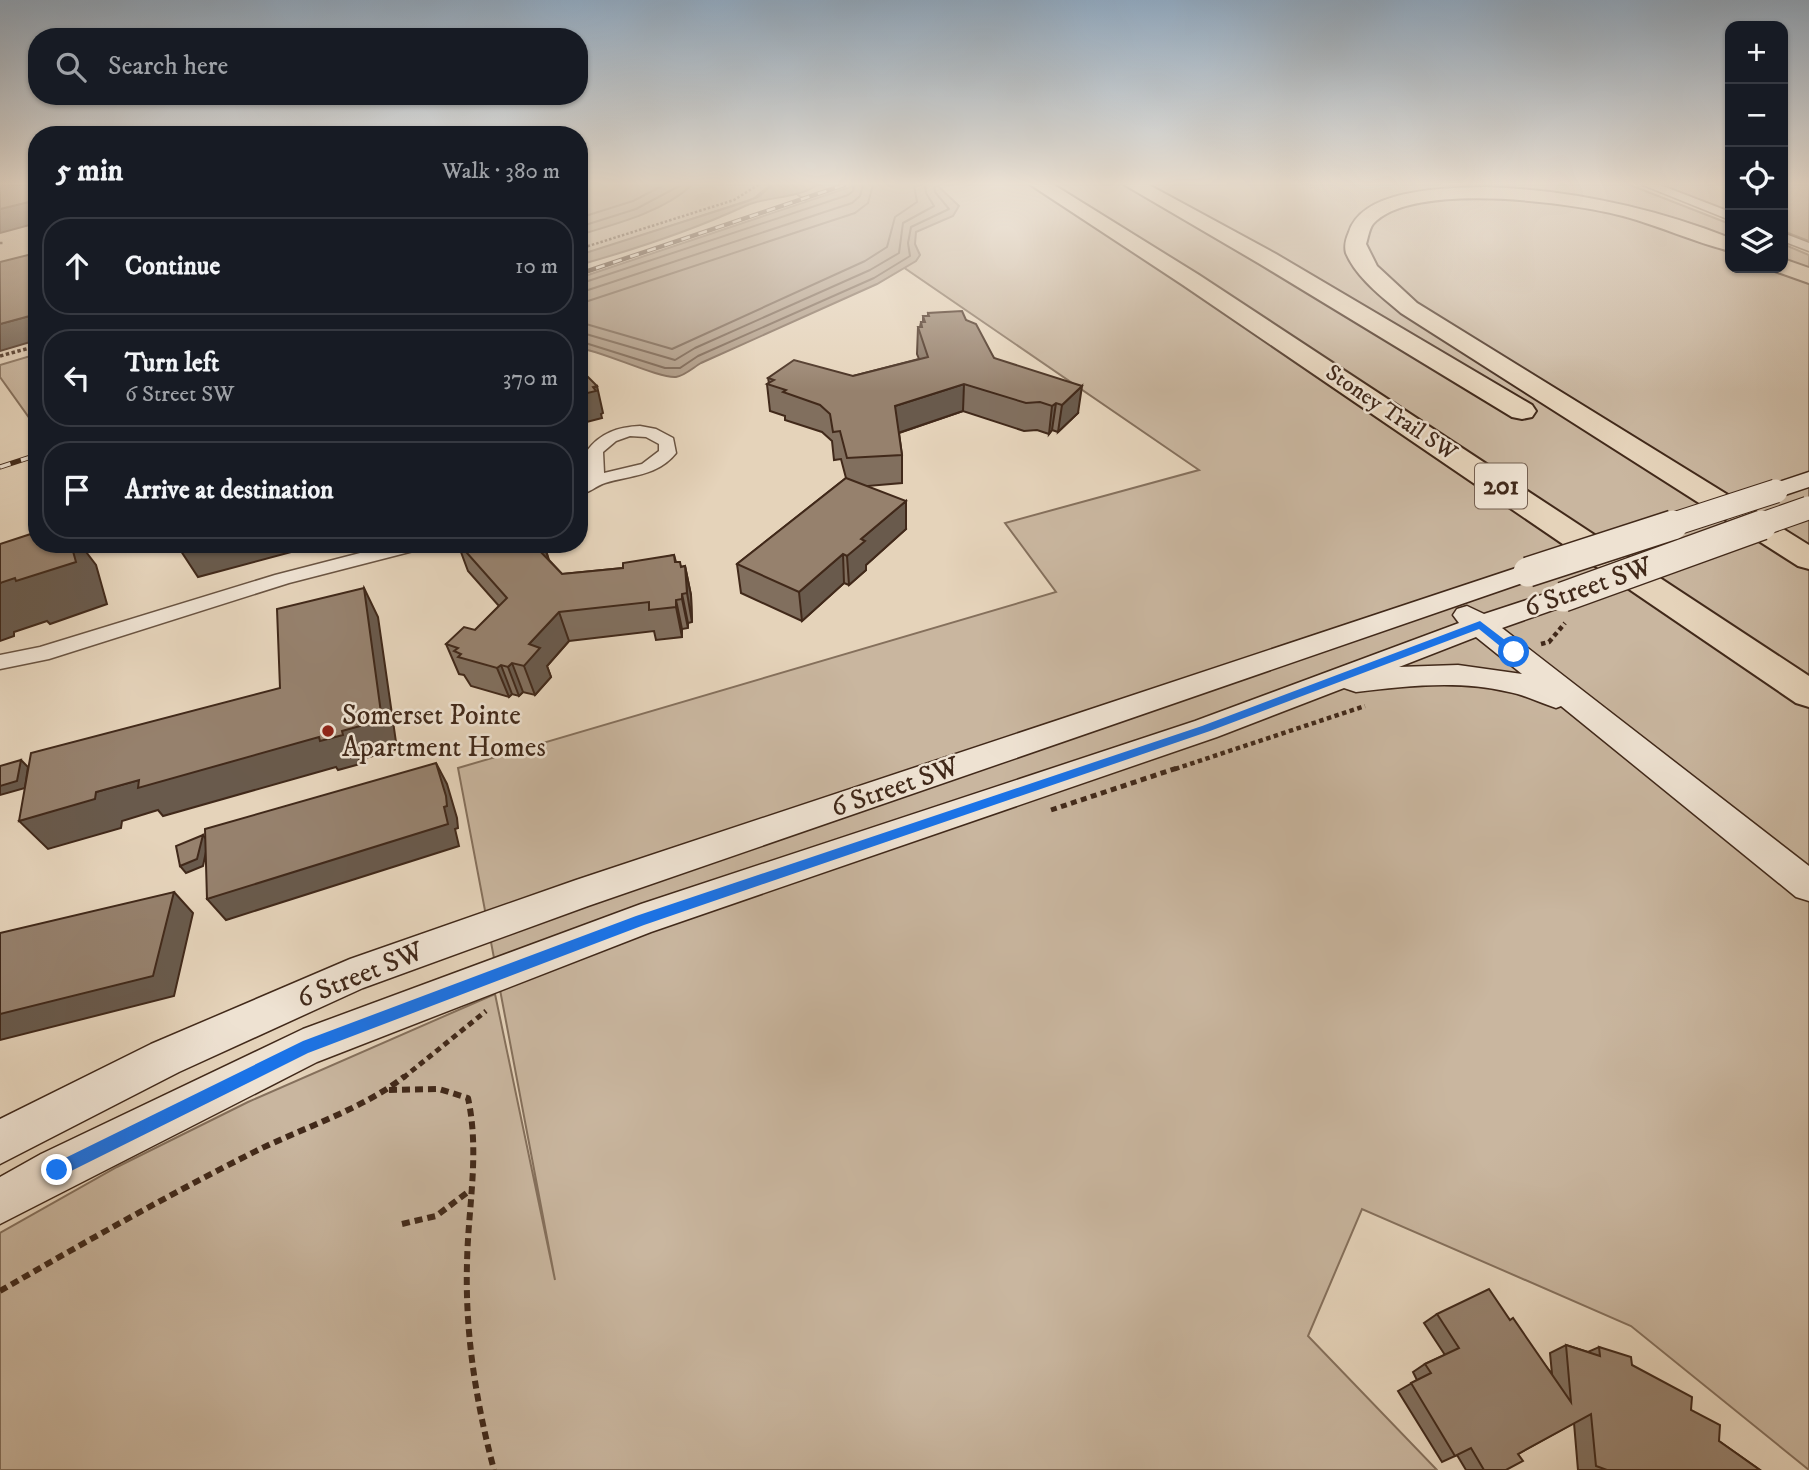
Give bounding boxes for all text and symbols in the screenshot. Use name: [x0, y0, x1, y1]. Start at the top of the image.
map controls: [1725, 21, 1788, 273]
button: +: [1725, 21, 1788, 84]
search box: [28, 28, 588, 105]
icon: search: [52, 48, 90, 86]
text: Search here: [108, 50, 228, 83]
button: −: [1725, 84, 1788, 147]
button: locate: [1725, 147, 1788, 210]
text: 5 min: [56, 153, 123, 190]
text: Walk · 380 m: [442, 157, 560, 186]
button: layers: [1725, 210, 1788, 273]
icon: ahead: [58, 247, 96, 285]
text: Continue: [125, 250, 220, 283]
text: 10 m: [515, 252, 558, 281]
text: Turn left: [125, 347, 219, 380]
street label: Stoney Trail SW: [1320, 358, 1463, 468]
icon: left: [58, 359, 96, 397]
text: 370 m: [503, 364, 558, 393]
text: 6 Street SW: [125, 380, 234, 409]
road number: 201: [1475, 464, 1527, 508]
icon: arrive: [58, 471, 96, 509]
text: Arrive at destination: [125, 474, 334, 507]
street label: 6 Street SW: [1519, 549, 1657, 625]
route start: [1498, 636, 1529, 667]
place label: Somerset Pointe Apartment Homes: [342, 698, 546, 765]
marker: Somerset Pointe Apartment Homes: [320, 723, 336, 739]
street label: 6 Street SW: [826, 749, 964, 825]
street label: 6 Street SW: [292, 934, 429, 1016]
route end: [41, 1154, 72, 1185]

